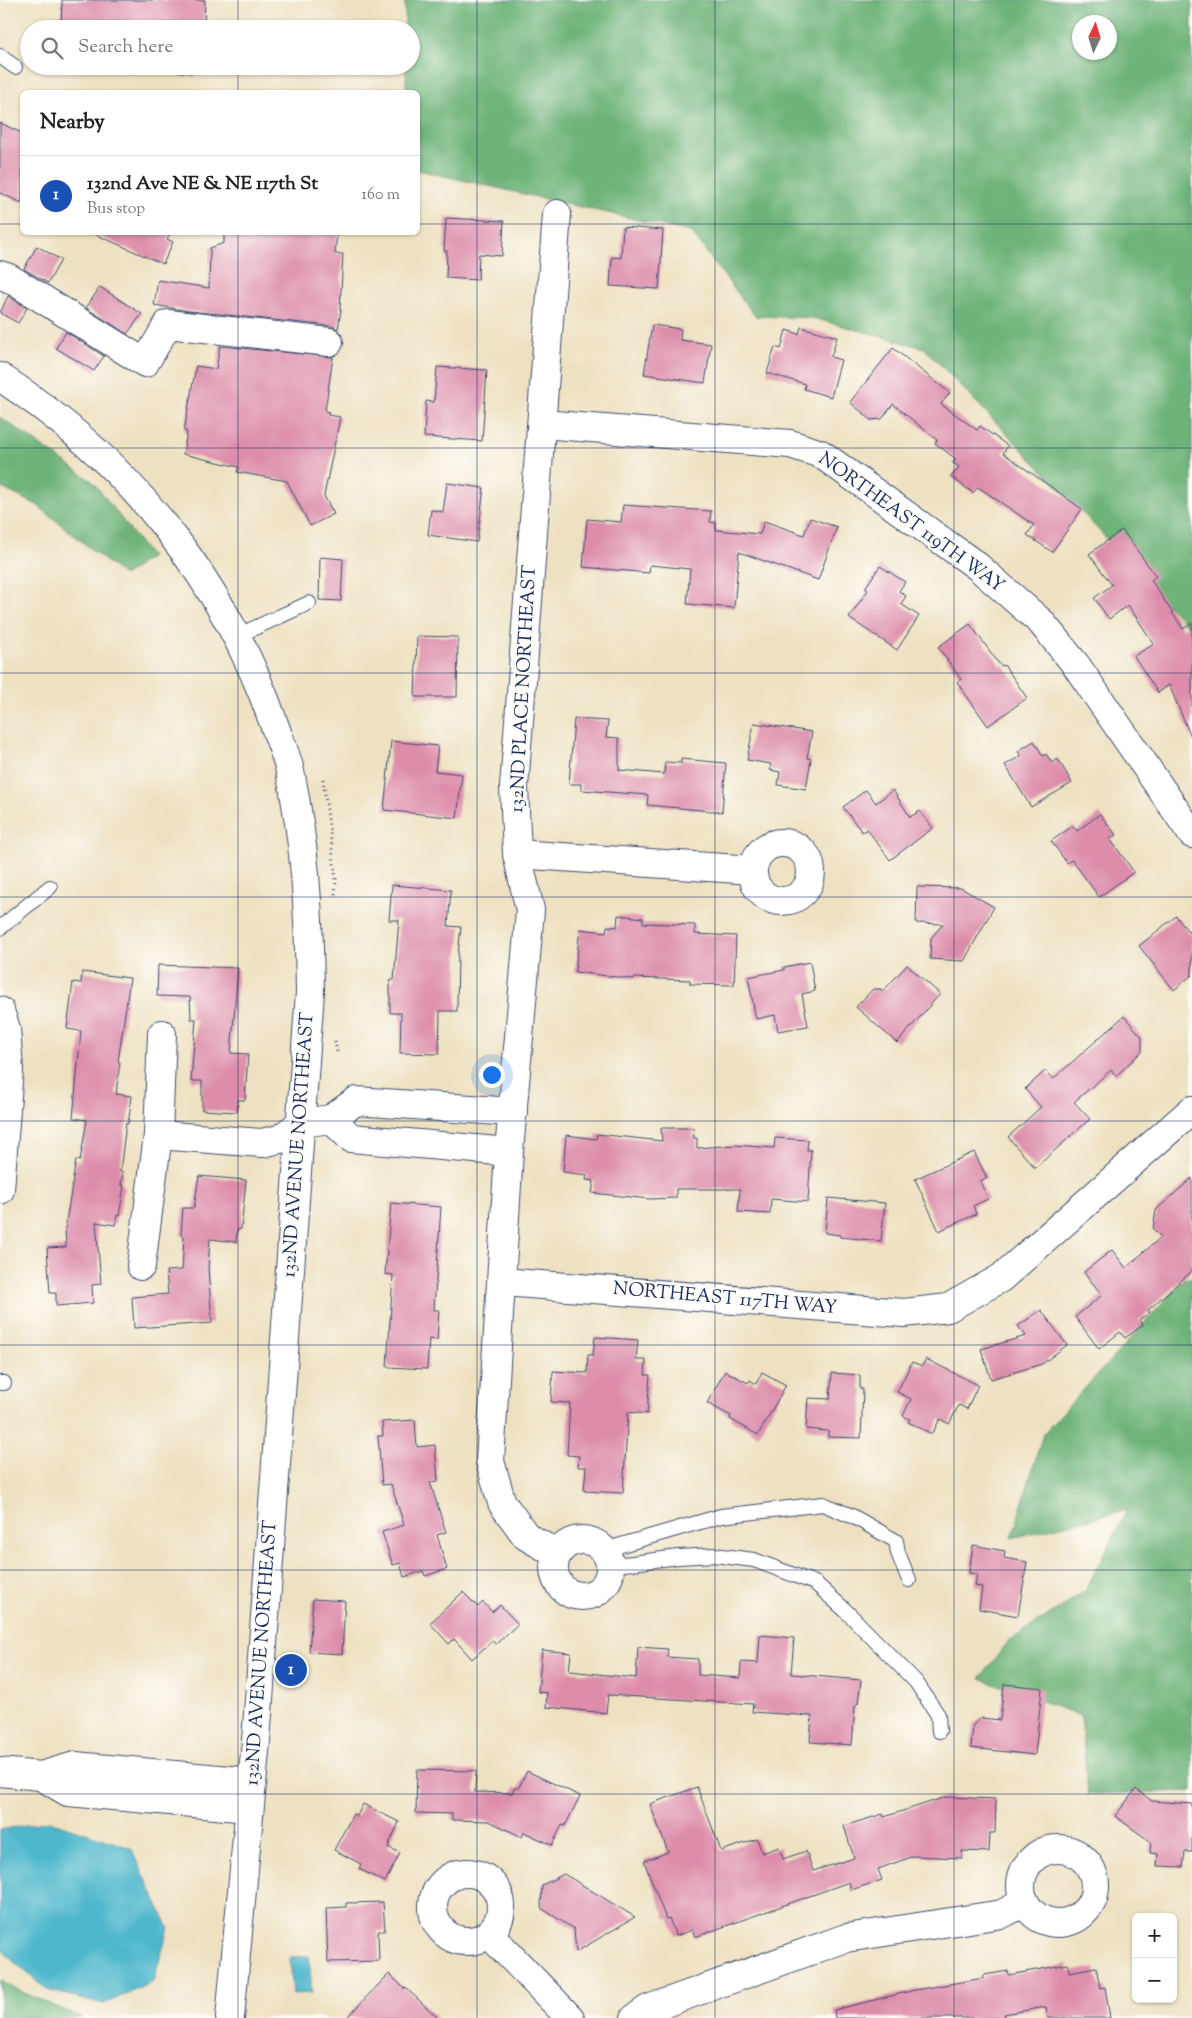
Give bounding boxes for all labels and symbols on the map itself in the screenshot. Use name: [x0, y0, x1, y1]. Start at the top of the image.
north arrow: [1072, 15, 1117, 60]
street label: NORTHEAST 119TH WAY: [812, 446, 1010, 600]
street label: 132ND PLACE NORTHEAST: [504, 565, 544, 813]
street label: 132ND AVENUE NORTHEAST: [276, 1011, 322, 1279]
your location: [479, 1062, 505, 1088]
street label: NORTHEAST 117TH WAY: [612, 1276, 839, 1322]
street label: 132ND AVENUE NORTHEAST: [239, 1519, 285, 1787]
pin: 1: [275, 1651, 307, 1689]

